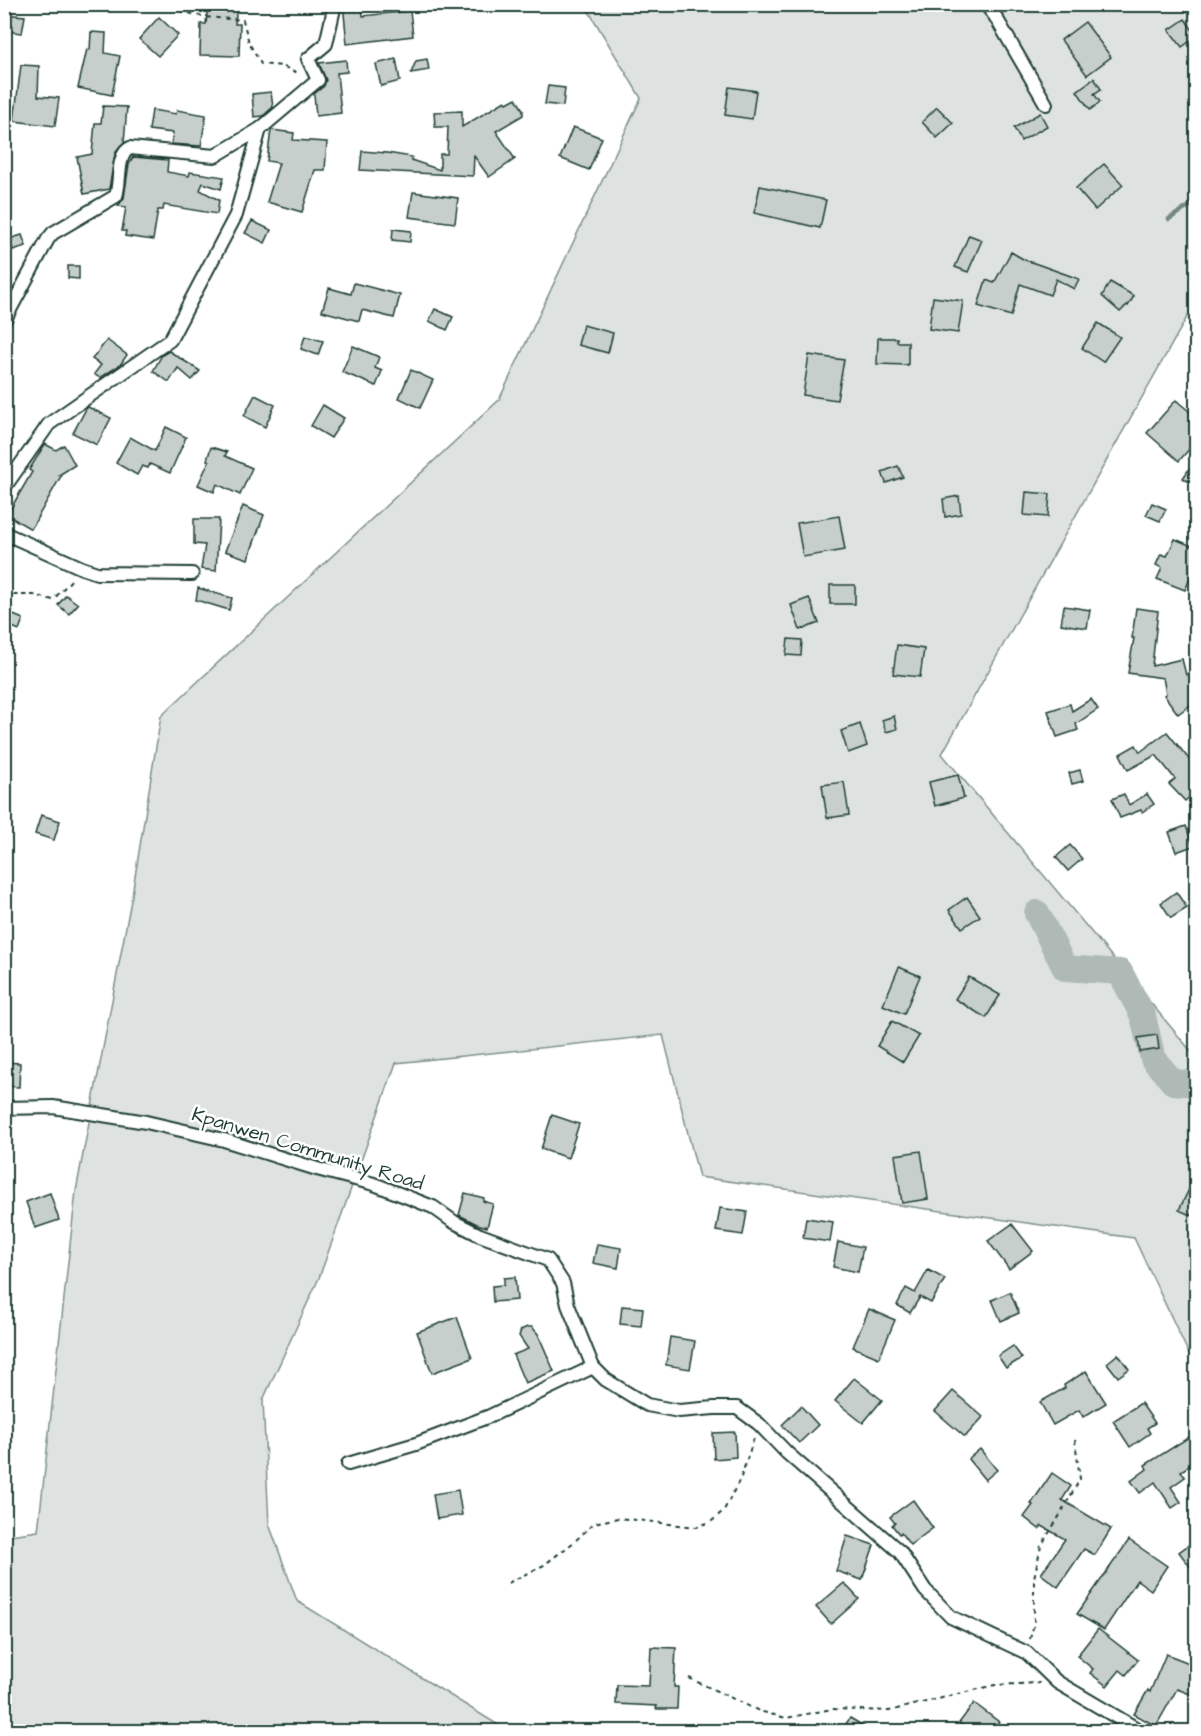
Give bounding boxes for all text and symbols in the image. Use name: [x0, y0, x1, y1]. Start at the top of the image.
street label: Kpanwen Community Road: [188, 1100, 427, 1199]

